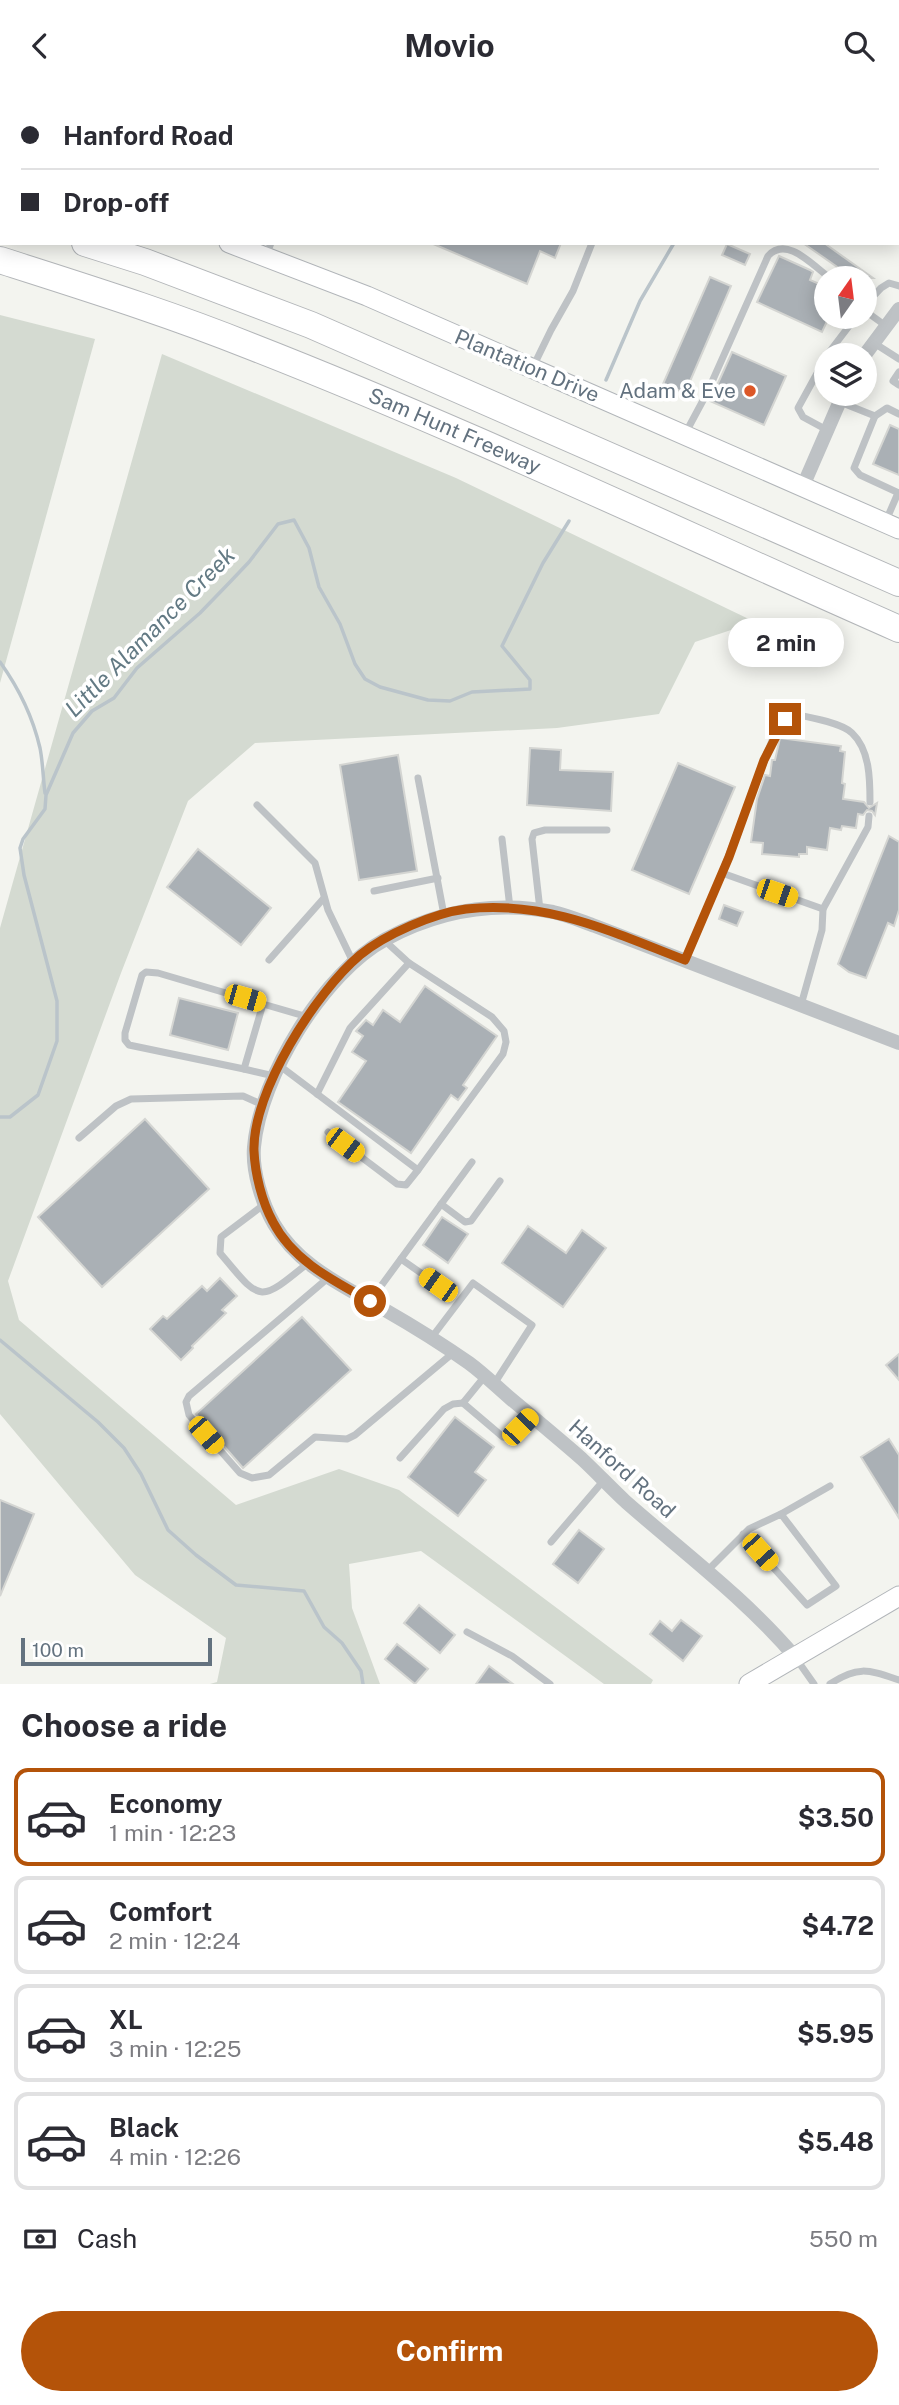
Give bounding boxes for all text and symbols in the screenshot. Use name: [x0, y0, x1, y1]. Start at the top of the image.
icon: back: [21, 27, 59, 65]
text: Movio: [404, 27, 495, 64]
icon: search: [840, 27, 878, 65]
text: Hanford Road: [63, 120, 234, 151]
text: Drop-off: [63, 187, 169, 218]
north arrow: [814, 266, 877, 329]
map controls: [814, 266, 877, 406]
street label: Plantation Drive: [451, 324, 603, 407]
button: layers: [814, 343, 877, 406]
place label: Adam & Eve: [619, 378, 736, 403]
street label: Sam Hunt Freeway: [365, 382, 545, 479]
marker: Adam & Eve: [742, 383, 758, 399]
water label: Little Alamance Creek: [59, 541, 240, 722]
callout: 2 min: [727, 617, 843, 667]
text: 2 min: [756, 629, 816, 656]
route end: [769, 703, 801, 735]
car: [754, 876, 801, 910]
car: [222, 982, 269, 1014]
car: [322, 1124, 369, 1166]
car: [415, 1264, 462, 1306]
route start: [354, 1285, 386, 1317]
car: [498, 1405, 543, 1449]
car: [185, 1412, 228, 1458]
street label: Hanford Road: [564, 1414, 681, 1523]
car: [739, 1529, 782, 1575]
scale bar: [21, 1635, 212, 1667]
text: 100 m: [32, 1639, 84, 1661]
text: Choose a ride: [21, 1707, 227, 1744]
icon: car: [25, 1786, 88, 1849]
text: Economy: [109, 1788, 222, 1819]
text: $3.50: [798, 1802, 874, 1833]
text: 1 min · 12:23: [109, 1819, 236, 1846]
icon: car: [25, 1894, 88, 1957]
text: Comfort: [109, 1896, 212, 1927]
text: $4.72: [802, 1910, 874, 1941]
text: 2 min · 12:24: [109, 1927, 241, 1954]
icon: car: [25, 2002, 88, 2065]
text: XL: [109, 2004, 143, 2035]
text: $5.95: [797, 2018, 874, 2049]
text: 3 min · 12:25: [109, 2035, 242, 2062]
icon: car: [25, 2110, 88, 2173]
text: Black: [109, 2112, 179, 2143]
text: $5.48: [797, 2126, 874, 2157]
text: 4 min · 12:26: [109, 2143, 241, 2170]
icon: cash: [21, 2220, 59, 2258]
text: Cash: [77, 2223, 137, 2254]
text: 550 m: [809, 2225, 878, 2252]
button: Confirm: [21, 2311, 878, 2391]

